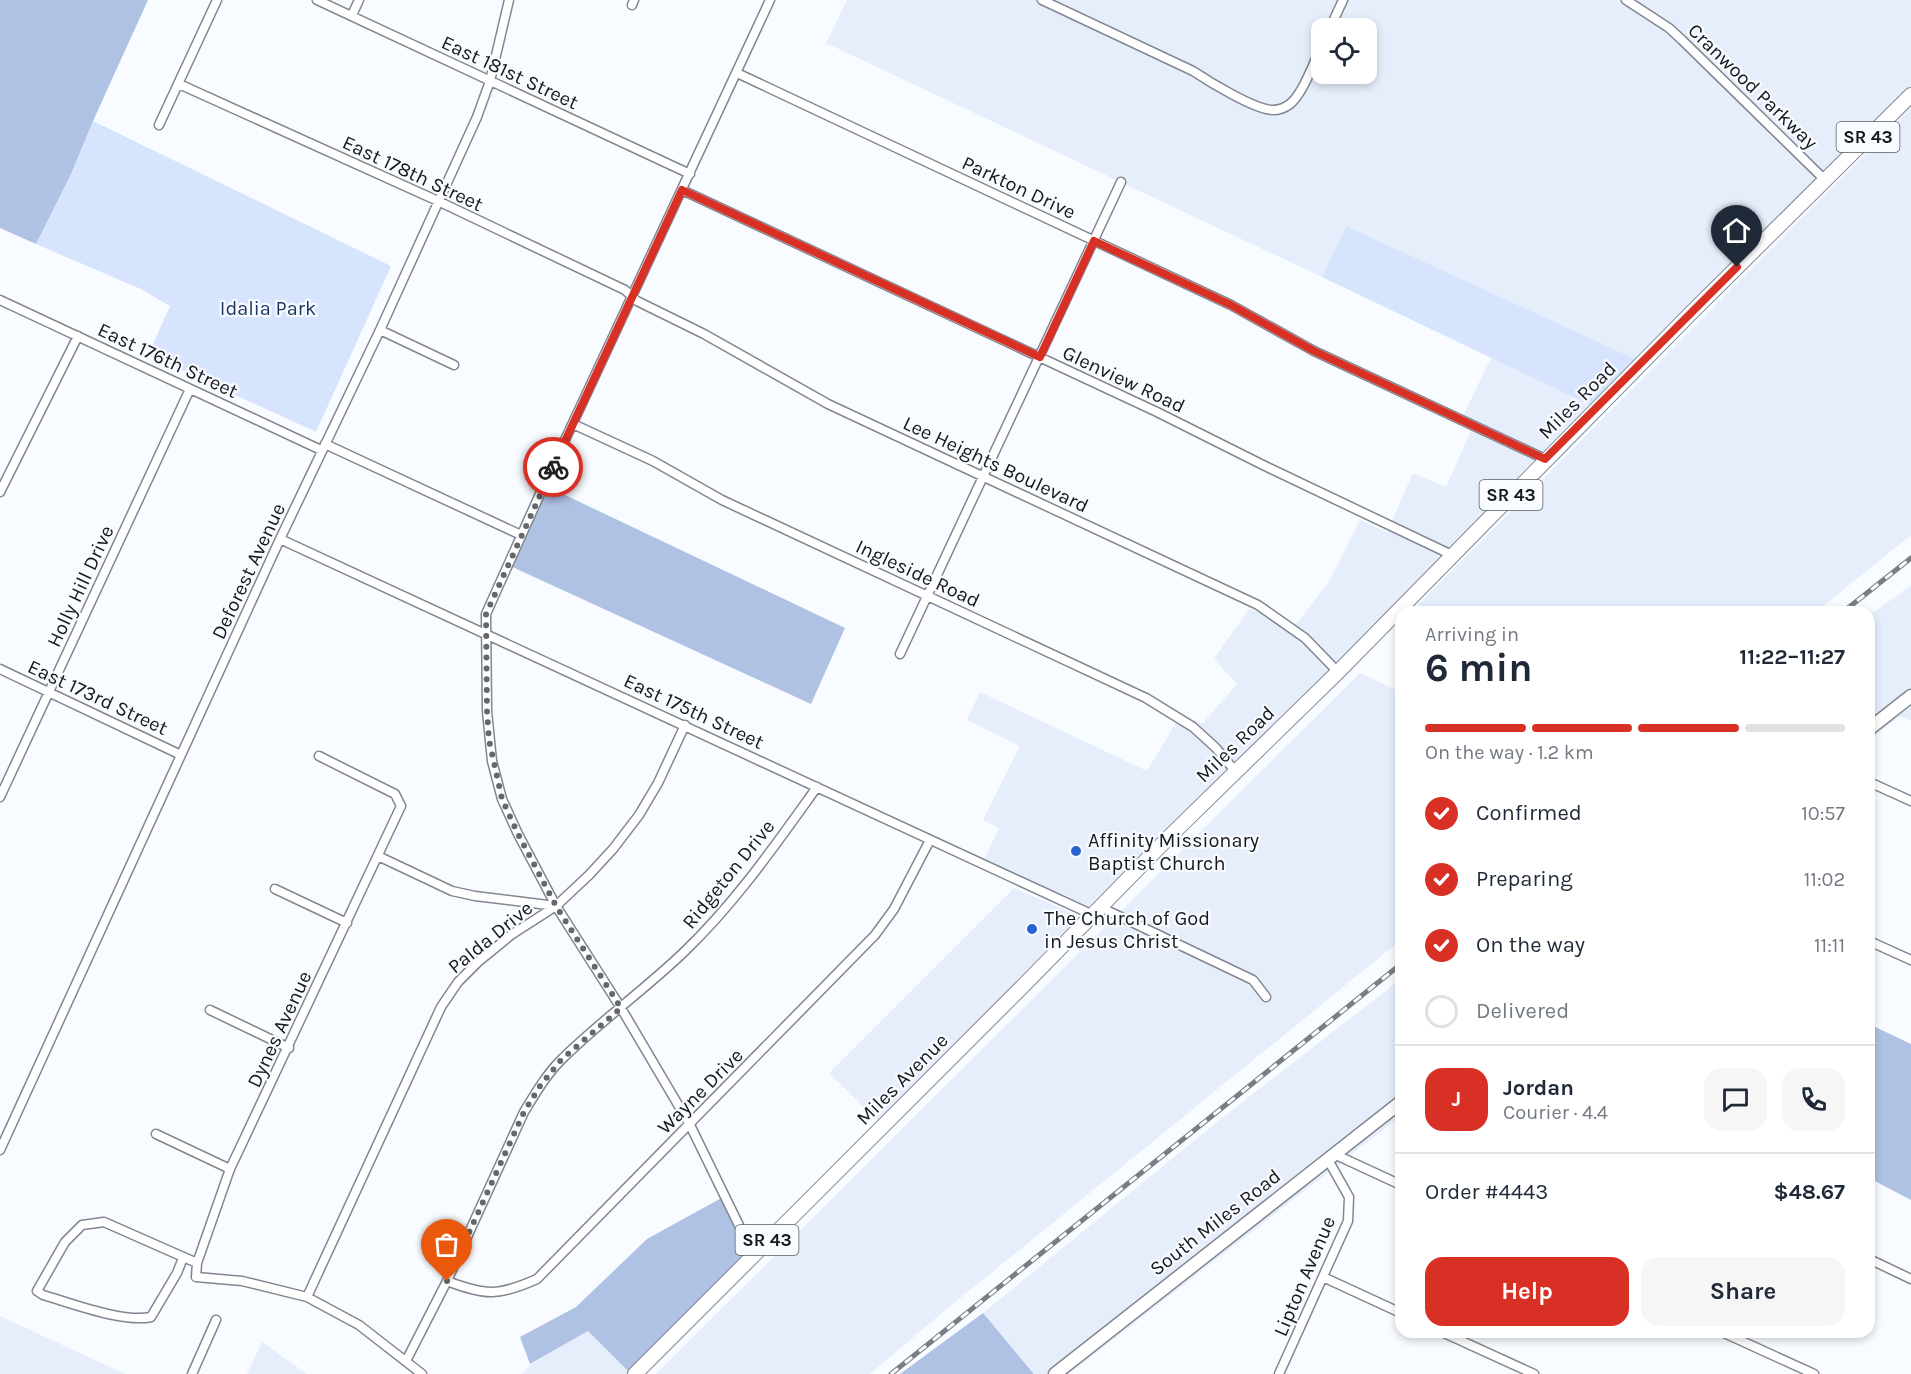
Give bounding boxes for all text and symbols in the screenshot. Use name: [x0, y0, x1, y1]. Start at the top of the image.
map controls: [1311, 18, 1377, 84]
button: locate: [1311, 18, 1377, 84]
street label: Cranwood Parkway: [1683, 19, 1822, 154]
street label: East 181st Street: [438, 31, 582, 114]
road number: SR 43: [1836, 122, 1900, 152]
street label: East 178th Street: [339, 131, 487, 216]
street label: Parkton Drive: [958, 151, 1079, 224]
pin: [1711, 205, 1762, 267]
icon: home: [1720, 214, 1753, 247]
park label: Idalia Park: [220, 297, 316, 320]
street label: East 176th Street: [94, 318, 242, 403]
street label: Glenview Road: [1059, 341, 1189, 418]
street label: Miles Road: [1534, 357, 1621, 444]
street label: Lee Heights Boulevard: [899, 411, 1092, 518]
courier: [523, 437, 583, 497]
icon: bike: [537, 451, 570, 484]
road number: SR 43: [1480, 480, 1543, 510]
street label: Deforest Avenue: [207, 500, 290, 643]
street label: Holly Hill Drive: [42, 522, 119, 651]
street label: Ingleside Road: [852, 535, 983, 612]
text: Arriving in: [1425, 623, 1519, 646]
text: 11:22–11:27: [1739, 644, 1845, 670]
text: 6 min: [1425, 645, 1533, 691]
street label: East 173rd Street: [24, 655, 172, 740]
street label: East 175th Street: [620, 669, 768, 754]
street label: Miles Road: [1191, 701, 1279, 787]
text: On the way · 1.2 km: [1425, 741, 1594, 764]
icon: check: [1425, 797, 1458, 830]
text: Confirmed: [1476, 800, 1582, 826]
text: 10:57: [1801, 802, 1845, 825]
street label: Ridgeton Drive: [677, 815, 779, 933]
place label: Affinity Missionary Baptist Church: [1088, 829, 1259, 875]
marker: Affinity Missionary Baptist Church: [1069, 844, 1083, 858]
icon: check: [1425, 863, 1458, 896]
text: Preparing: [1476, 866, 1573, 892]
text: 11:02: [1804, 868, 1845, 891]
street label: Palda Drive: [443, 896, 537, 978]
place label: The Church of God in Jesus Christ: [1044, 907, 1210, 953]
marker: The Church of God in Jesus Christ: [1025, 922, 1039, 936]
icon: check: [1425, 929, 1458, 962]
text: On the way: [1476, 932, 1585, 958]
text: 11:11: [1814, 934, 1845, 957]
street label: Dynes Avenue: [242, 967, 316, 1091]
text: Delivered: [1476, 998, 1569, 1024]
street label: Miles Avenue: [852, 1029, 953, 1130]
street label: Wayne Drive: [653, 1044, 748, 1139]
button: chat: [1704, 1068, 1767, 1131]
button: phone: [1782, 1068, 1845, 1131]
text: Jordan: [1503, 1075, 1574, 1101]
text: J: [1452, 1086, 1461, 1112]
text: Courier · 4.4: [1503, 1101, 1608, 1124]
street label: South Miles Road: [1145, 1164, 1285, 1281]
text: Order #4443: [1425, 1179, 1548, 1205]
text: $48.67: [1774, 1179, 1845, 1205]
street label: Lipton Avenue: [1269, 1213, 1340, 1340]
pin: [421, 1219, 472, 1281]
road number: SR 43: [736, 1225, 798, 1255]
icon: bag: [430, 1228, 463, 1261]
button: Help: [1425, 1257, 1629, 1326]
button: Share: [1641, 1257, 1845, 1326]

